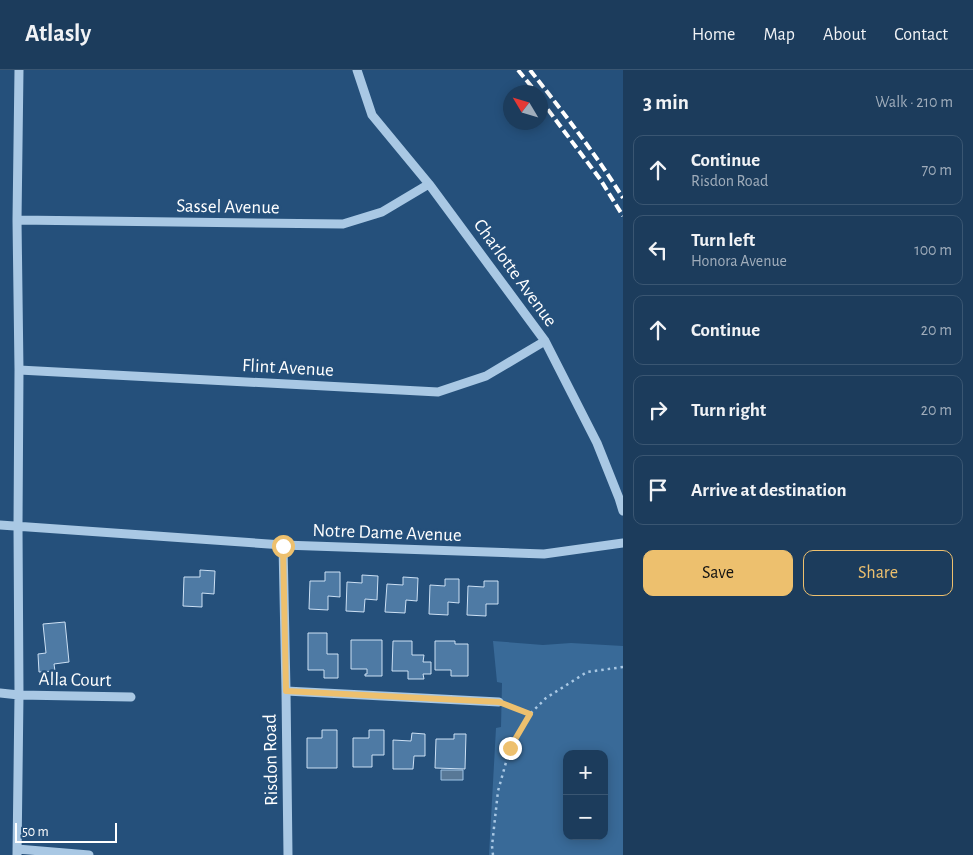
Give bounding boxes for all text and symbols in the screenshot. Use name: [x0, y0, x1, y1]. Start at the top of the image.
text: Atlasly: [25, 22, 91, 46]
text: Home: [692, 26, 735, 44]
text: Map: [763, 26, 795, 44]
text: About: [823, 26, 866, 44]
text: Contact: [894, 26, 948, 44]
north arrow: [503, 85, 548, 130]
text: 3 min: [643, 92, 689, 113]
text: Walk · 210 m: [875, 94, 953, 110]
text: Continue: [691, 151, 760, 170]
icon: ahead: [644, 156, 672, 184]
text: 70 m: [921, 162, 952, 178]
text: Risdon Road: [691, 173, 768, 189]
street label: Sassel Avenue: [176, 197, 280, 217]
street label: Charlotte Avenue: [470, 216, 560, 330]
text: Turn left: [691, 231, 755, 250]
icon: left: [644, 236, 672, 264]
text: 100 m: [914, 242, 952, 258]
text: Honora Avenue: [691, 253, 787, 269]
icon: ahead: [644, 316, 672, 344]
text: Continue: [691, 321, 760, 340]
text: 20 m: [921, 322, 952, 338]
street label: Flint Avenue: [242, 356, 334, 380]
icon: right: [644, 396, 672, 424]
text: Turn right: [691, 401, 766, 420]
text: 20 m: [921, 402, 952, 418]
icon: arrive: [644, 476, 672, 504]
text: Arrive at destination: [691, 481, 847, 500]
street label: Notre Dame Avenue: [312, 521, 462, 545]
route start: [272, 535, 295, 558]
button: Save: [643, 550, 793, 596]
button: Share: [803, 550, 953, 596]
street label: Alla Court: [38, 670, 112, 690]
street label: Risdon Road: [261, 714, 281, 806]
route end: [499, 737, 522, 760]
map controls: [563, 750, 608, 840]
button: +: [563, 750, 608, 795]
button: −: [563, 795, 608, 840]
scale bar: [15, 820, 118, 843]
text: 50 m: [22, 825, 49, 839]

